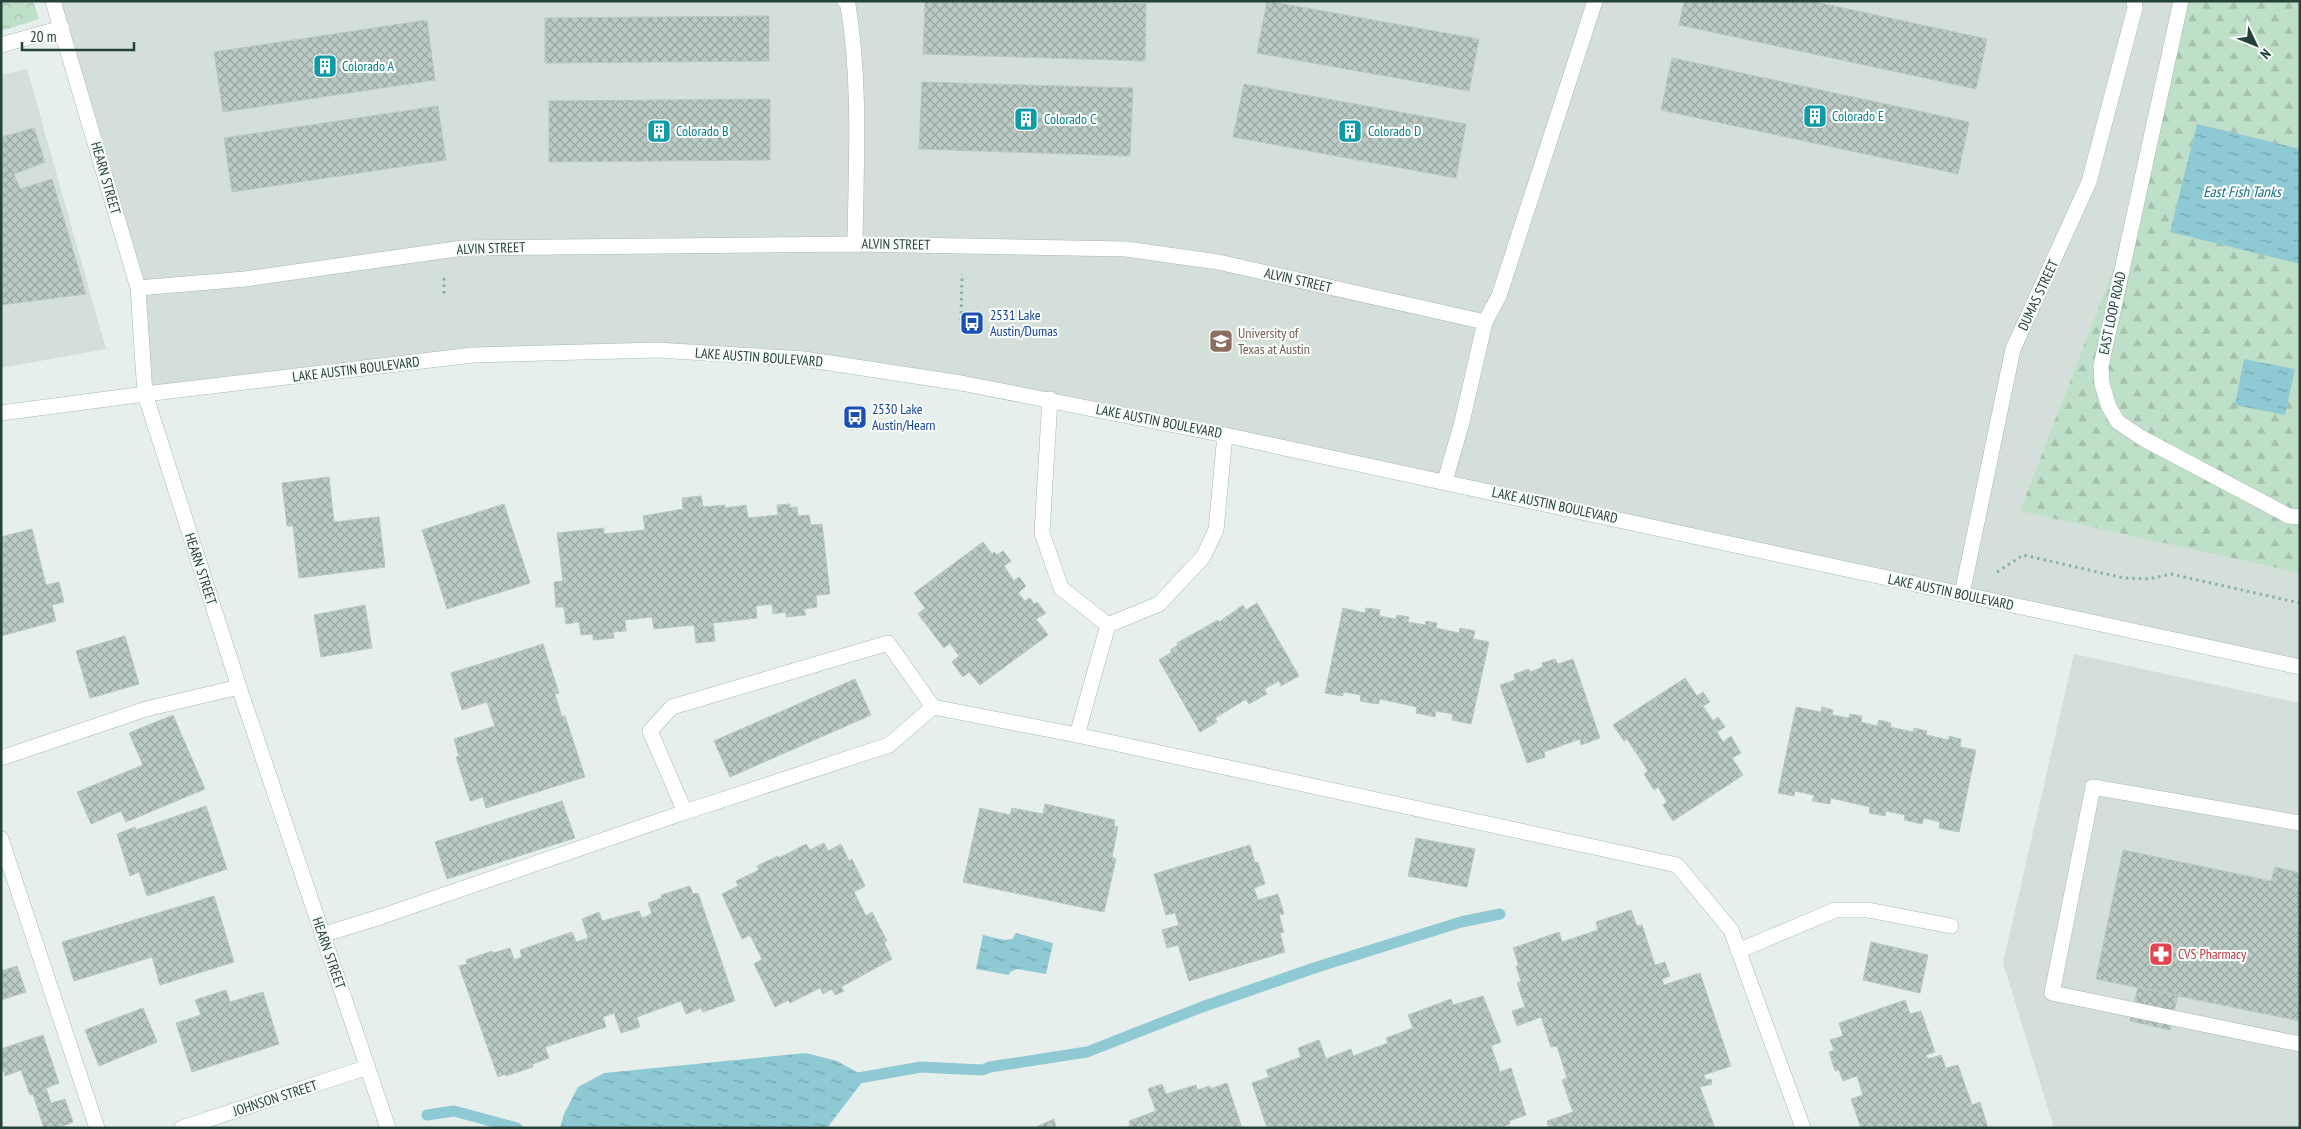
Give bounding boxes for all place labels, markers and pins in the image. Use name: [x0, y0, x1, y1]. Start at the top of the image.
building icon: Colorado A: [312, 53, 338, 79]
place label: Colorado A: [342, 57, 395, 75]
building icon: Colorado E: [1802, 103, 1828, 129]
building icon: Colorado C: [1013, 106, 1039, 132]
place label: Colorado E: [1832, 107, 1884, 125]
place label: Colorado C: [1044, 110, 1097, 128]
building icon: Colorado B: [646, 118, 672, 144]
building icon: Colorado D: [1337, 118, 1363, 144]
place label: Colorado B: [676, 122, 729, 140]
place label: Colorado D: [1368, 122, 1421, 140]
place label: 2531 Lake Austin/Dumas: [990, 306, 1058, 340]
bus stop icon: 2531 Lake Austin/Dumas: [959, 310, 985, 336]
place label: University of Texas at Austin: [1238, 324, 1310, 358]
school or university icon: University of Texas at Austin: [1208, 328, 1234, 354]
place label: 2530 Lake Austin/Hearn: [872, 400, 935, 434]
bus stop icon: 2530 Lake Austin/Hearn: [842, 404, 868, 430]
pharmacy icon: CVS Pharmacy: [2148, 941, 2174, 967]
place label: CVS Pharmacy: [2178, 945, 2247, 963]

